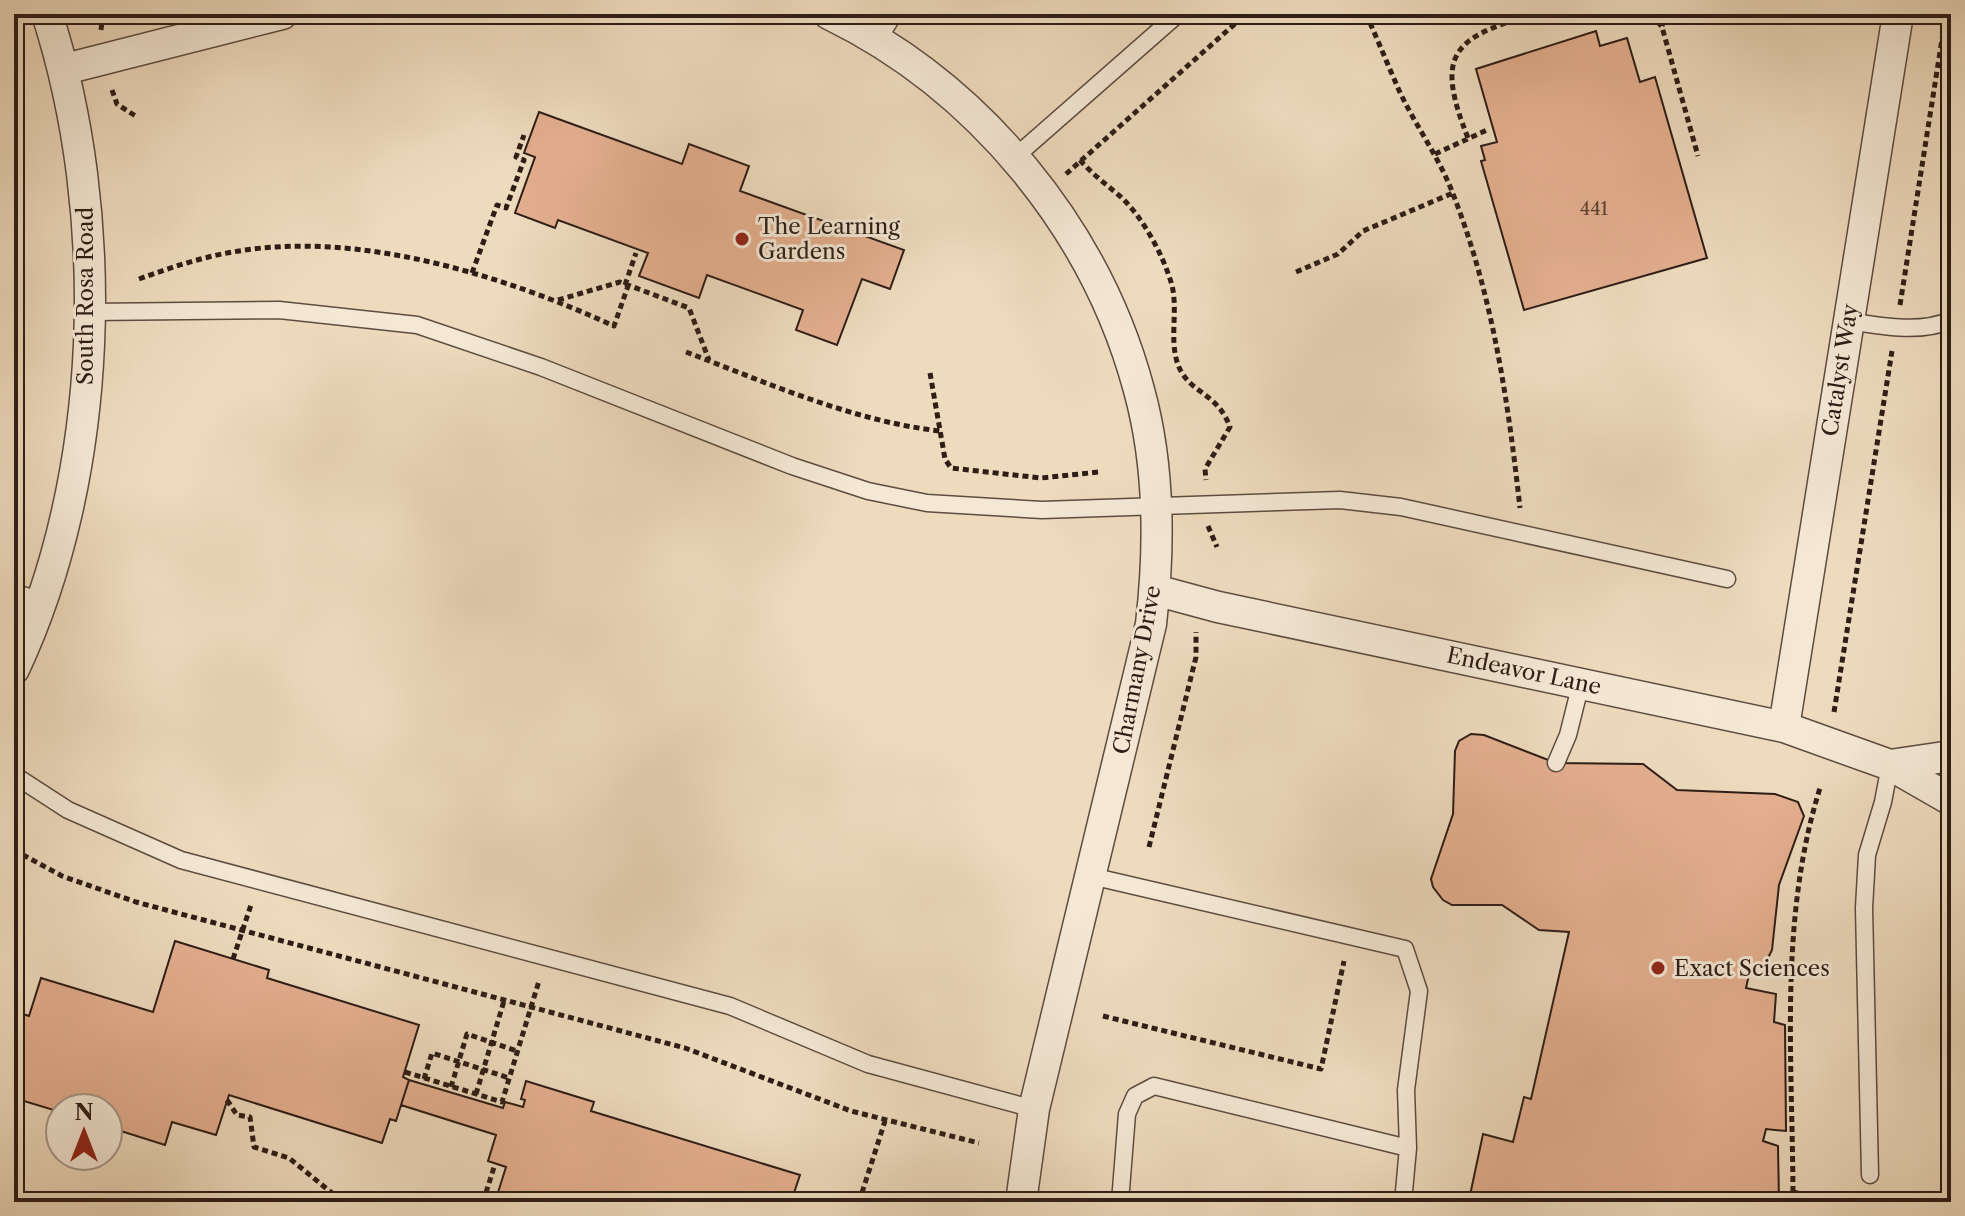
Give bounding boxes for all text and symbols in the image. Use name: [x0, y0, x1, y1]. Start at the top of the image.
house number: 441: [1580, 198, 1609, 220]
street label: South Rosa Road: [72, 207, 99, 385]
place label: The Learning Gardens: [758, 213, 900, 265]
marker: The Learning Gardens: [733, 230, 751, 248]
street label: Catalyst Way: [1816, 301, 1864, 438]
street label: Charmany Drive: [1107, 583, 1167, 757]
street label: Endeavor Lane: [1444, 641, 1604, 701]
place label: Exact Sciences: [1674, 955, 1830, 982]
marker: Exact Sciences: [1649, 959, 1667, 977]
north arrow: [44, 1092, 124, 1172]
text: N: [74, 1099, 94, 1126]

